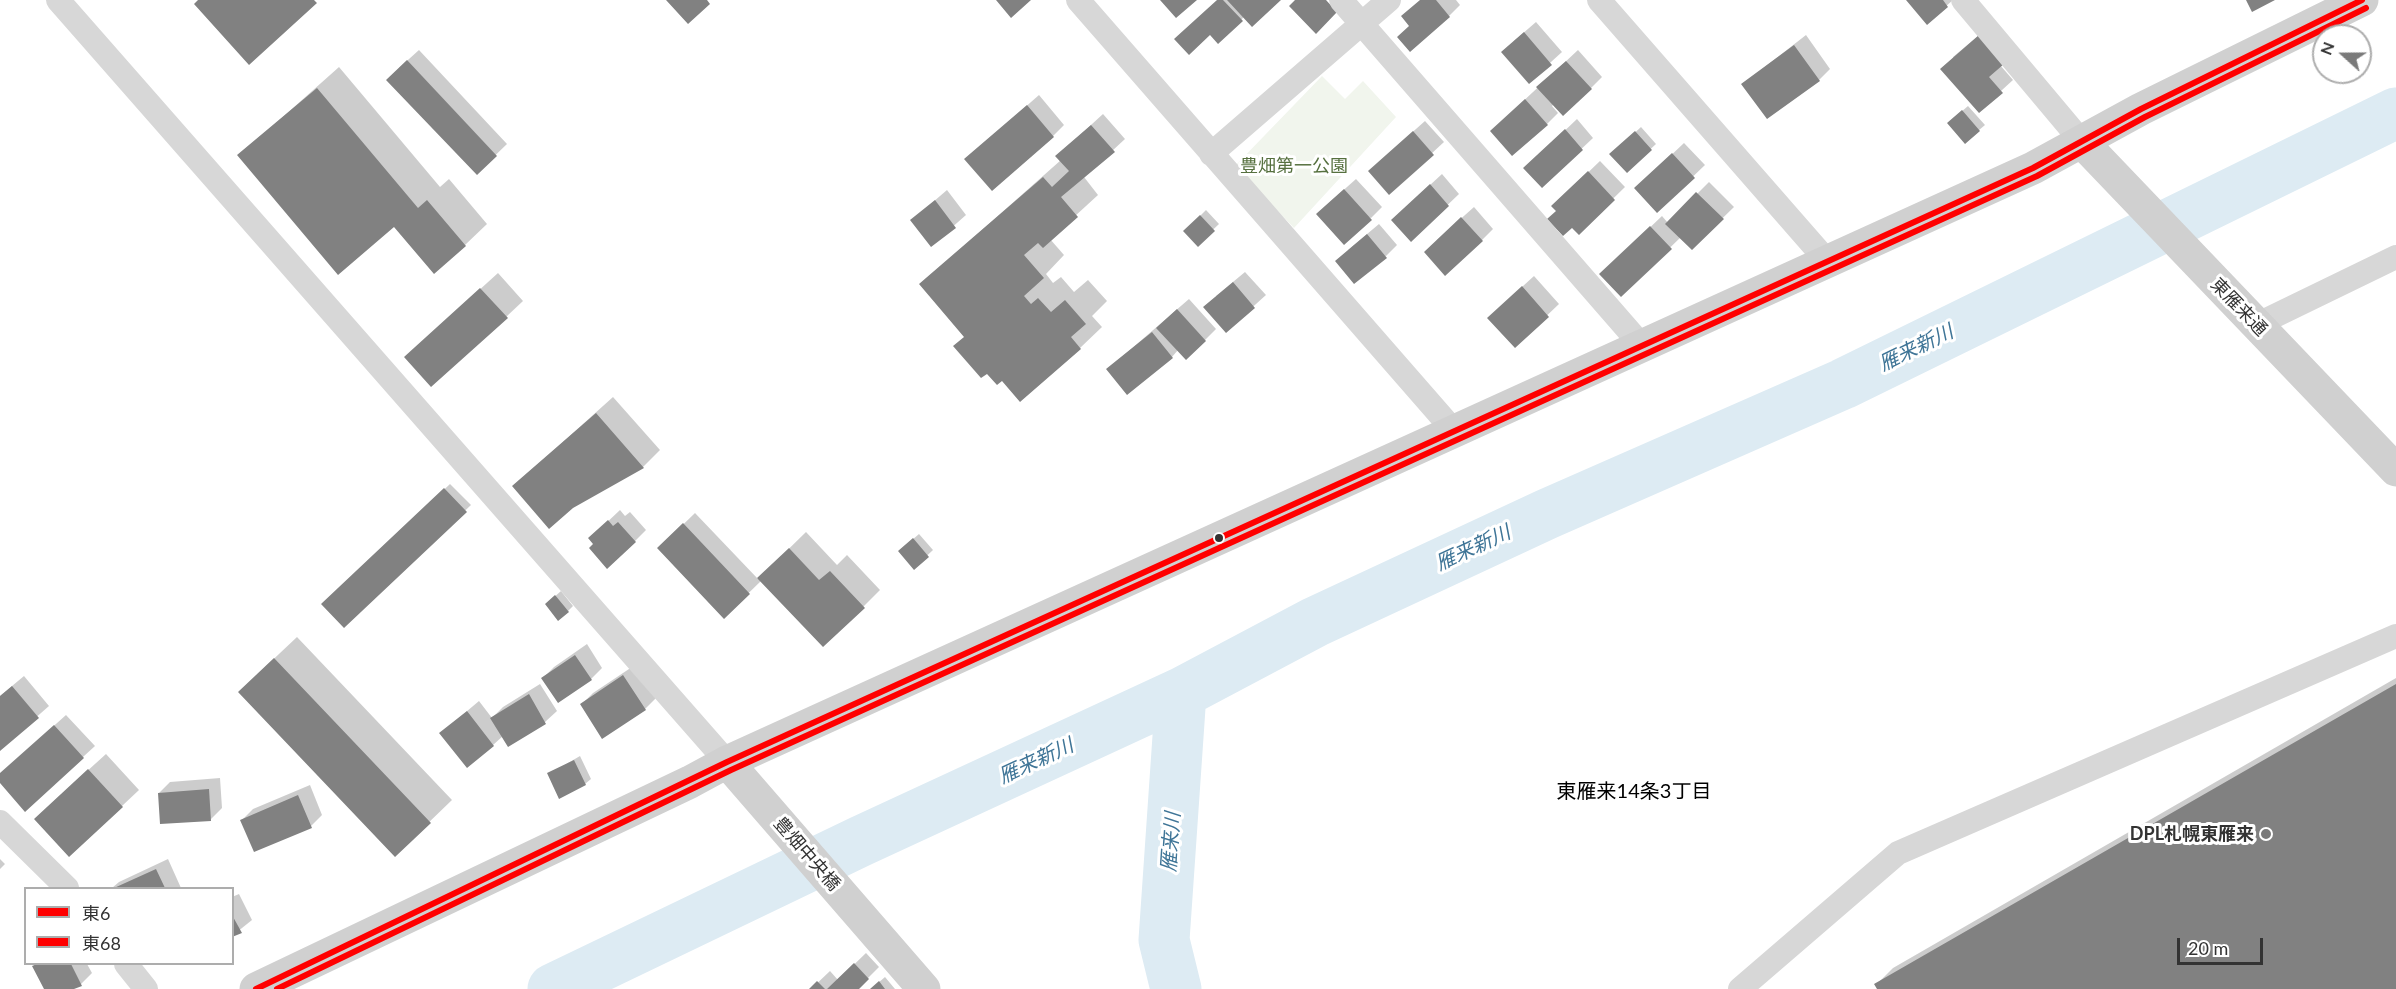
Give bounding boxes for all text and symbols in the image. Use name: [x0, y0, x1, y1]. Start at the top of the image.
north arrow: [2312, 24, 2372, 84]
text: N: [2316, 39, 2338, 57]
park label: 豊畑第一公園: [1240, 155, 1348, 177]
street label: 東雁来通: [2206, 274, 2272, 340]
water label: 雁来新川: [1875, 320, 1957, 376]
water label: 雁来新川: [1432, 520, 1514, 576]
unlabelled marker: [1213, 532, 1225, 544]
water label: 雁来新川: [995, 733, 1077, 789]
district label: 東雁来14条3丁目: [1557, 780, 1711, 804]
water label: 雁来川: [1157, 811, 1185, 873]
street label: 豊畑中央橋: [769, 813, 845, 895]
place label: DPL札幌東雁来: [2130, 823, 2254, 845]
marker: DPL札幌東雁来: [2259, 827, 2273, 841]
legend: [24, 887, 234, 965]
text: 東6: [82, 902, 110, 924]
scale bar: [2180, 926, 2266, 964]
text: 東68: [82, 932, 121, 954]
text: 20 m: [2188, 937, 2228, 959]

